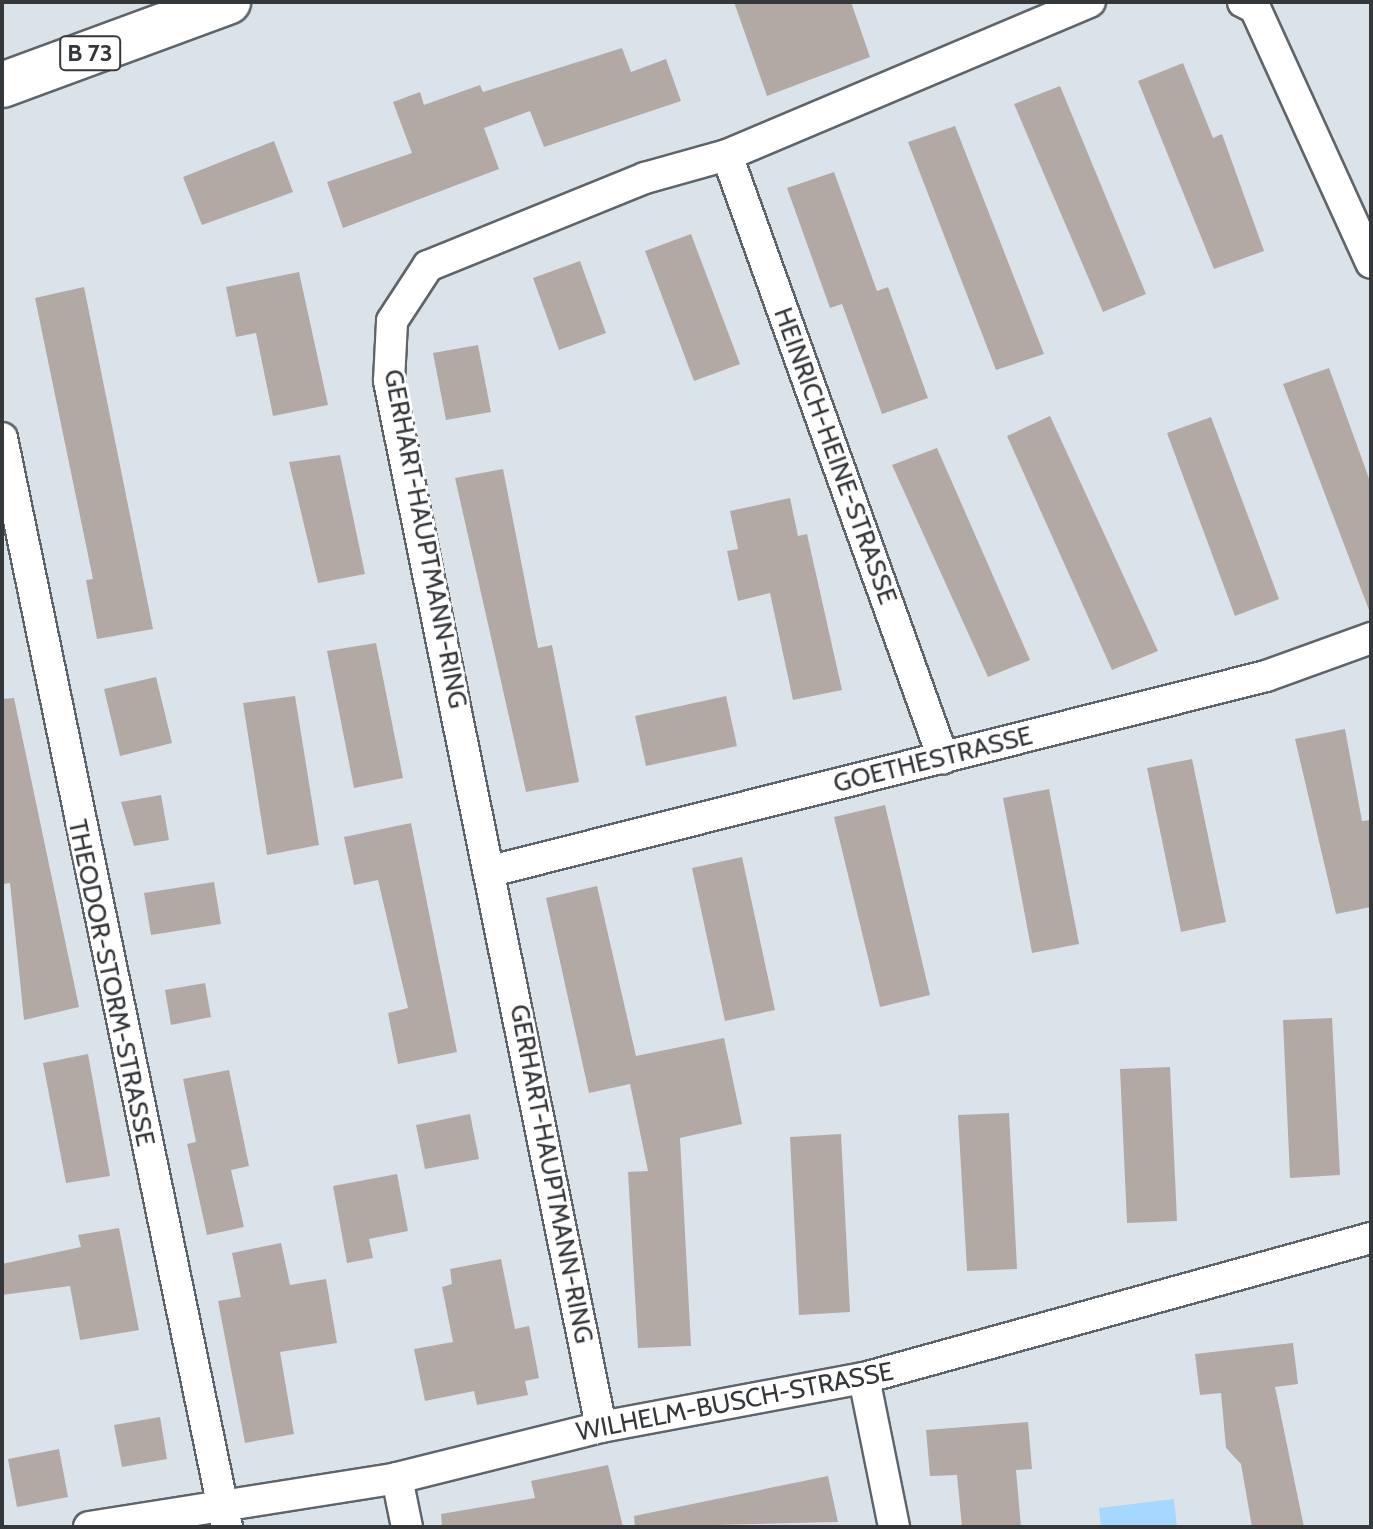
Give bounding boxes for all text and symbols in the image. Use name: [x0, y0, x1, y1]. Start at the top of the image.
road number: B 73: [58, 33, 122, 73]
street label: HEINRICH-HEINE-STRASSE: [767, 303, 903, 609]
street label: GERHART-HAUPTMANN-RING: [377, 367, 473, 711]
street label: GOETHESTRASSE: [830, 720, 1036, 800]
street label: THEODOR-STORM-STRASSE: [61, 817, 161, 1149]
street label: GERHART-HAUPTMANN-RING: [503, 1002, 599, 1346]
street label: WILHELM-BUSCH-STRASSE: [574, 1356, 896, 1448]

